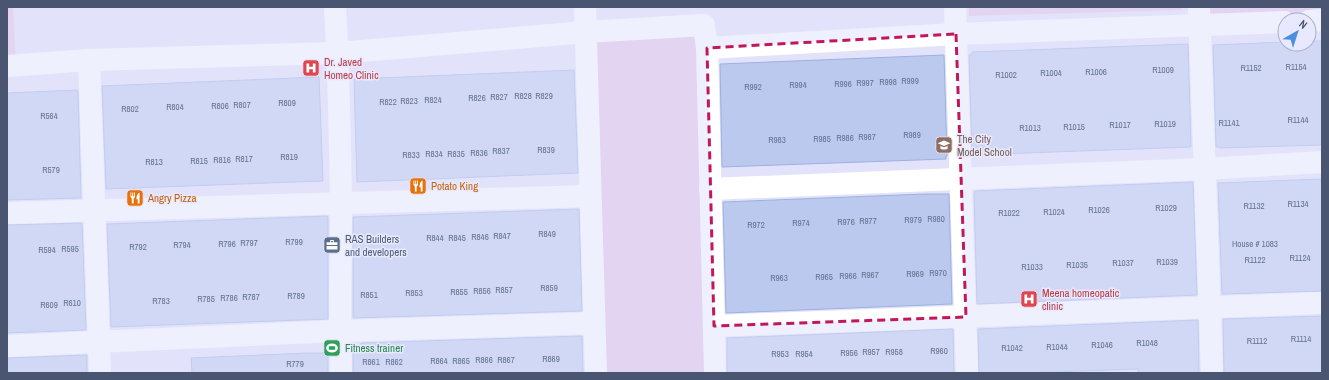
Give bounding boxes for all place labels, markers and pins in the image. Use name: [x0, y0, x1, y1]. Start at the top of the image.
place label: Dr. Javed Homeo Clinic: [324, 55, 379, 82]
hospital icon: Dr. Javed Homeo Clinic: [301, 58, 321, 78]
place label: The City Model School: [957, 132, 1012, 159]
school or university icon: The City Model School: [934, 135, 954, 155]
restaurant icon: Potato King: [408, 176, 428, 196]
place label: Potato King: [431, 179, 478, 193]
restaurant icon: Angry Pizza: [125, 188, 145, 208]
place label: Angry Pizza: [147, 191, 197, 205]
place label: RAS Builders and developers: [345, 232, 407, 259]
office icon: RAS Builders and developers: [322, 235, 342, 255]
place label: Meena homeopatic clinic: [1042, 286, 1120, 313]
hospital icon: Meena homeopatic clinic: [1019, 289, 1039, 309]
sports icon: Fitness trainer: [322, 338, 342, 358]
place label: Fitness trainer: [345, 341, 403, 355]

